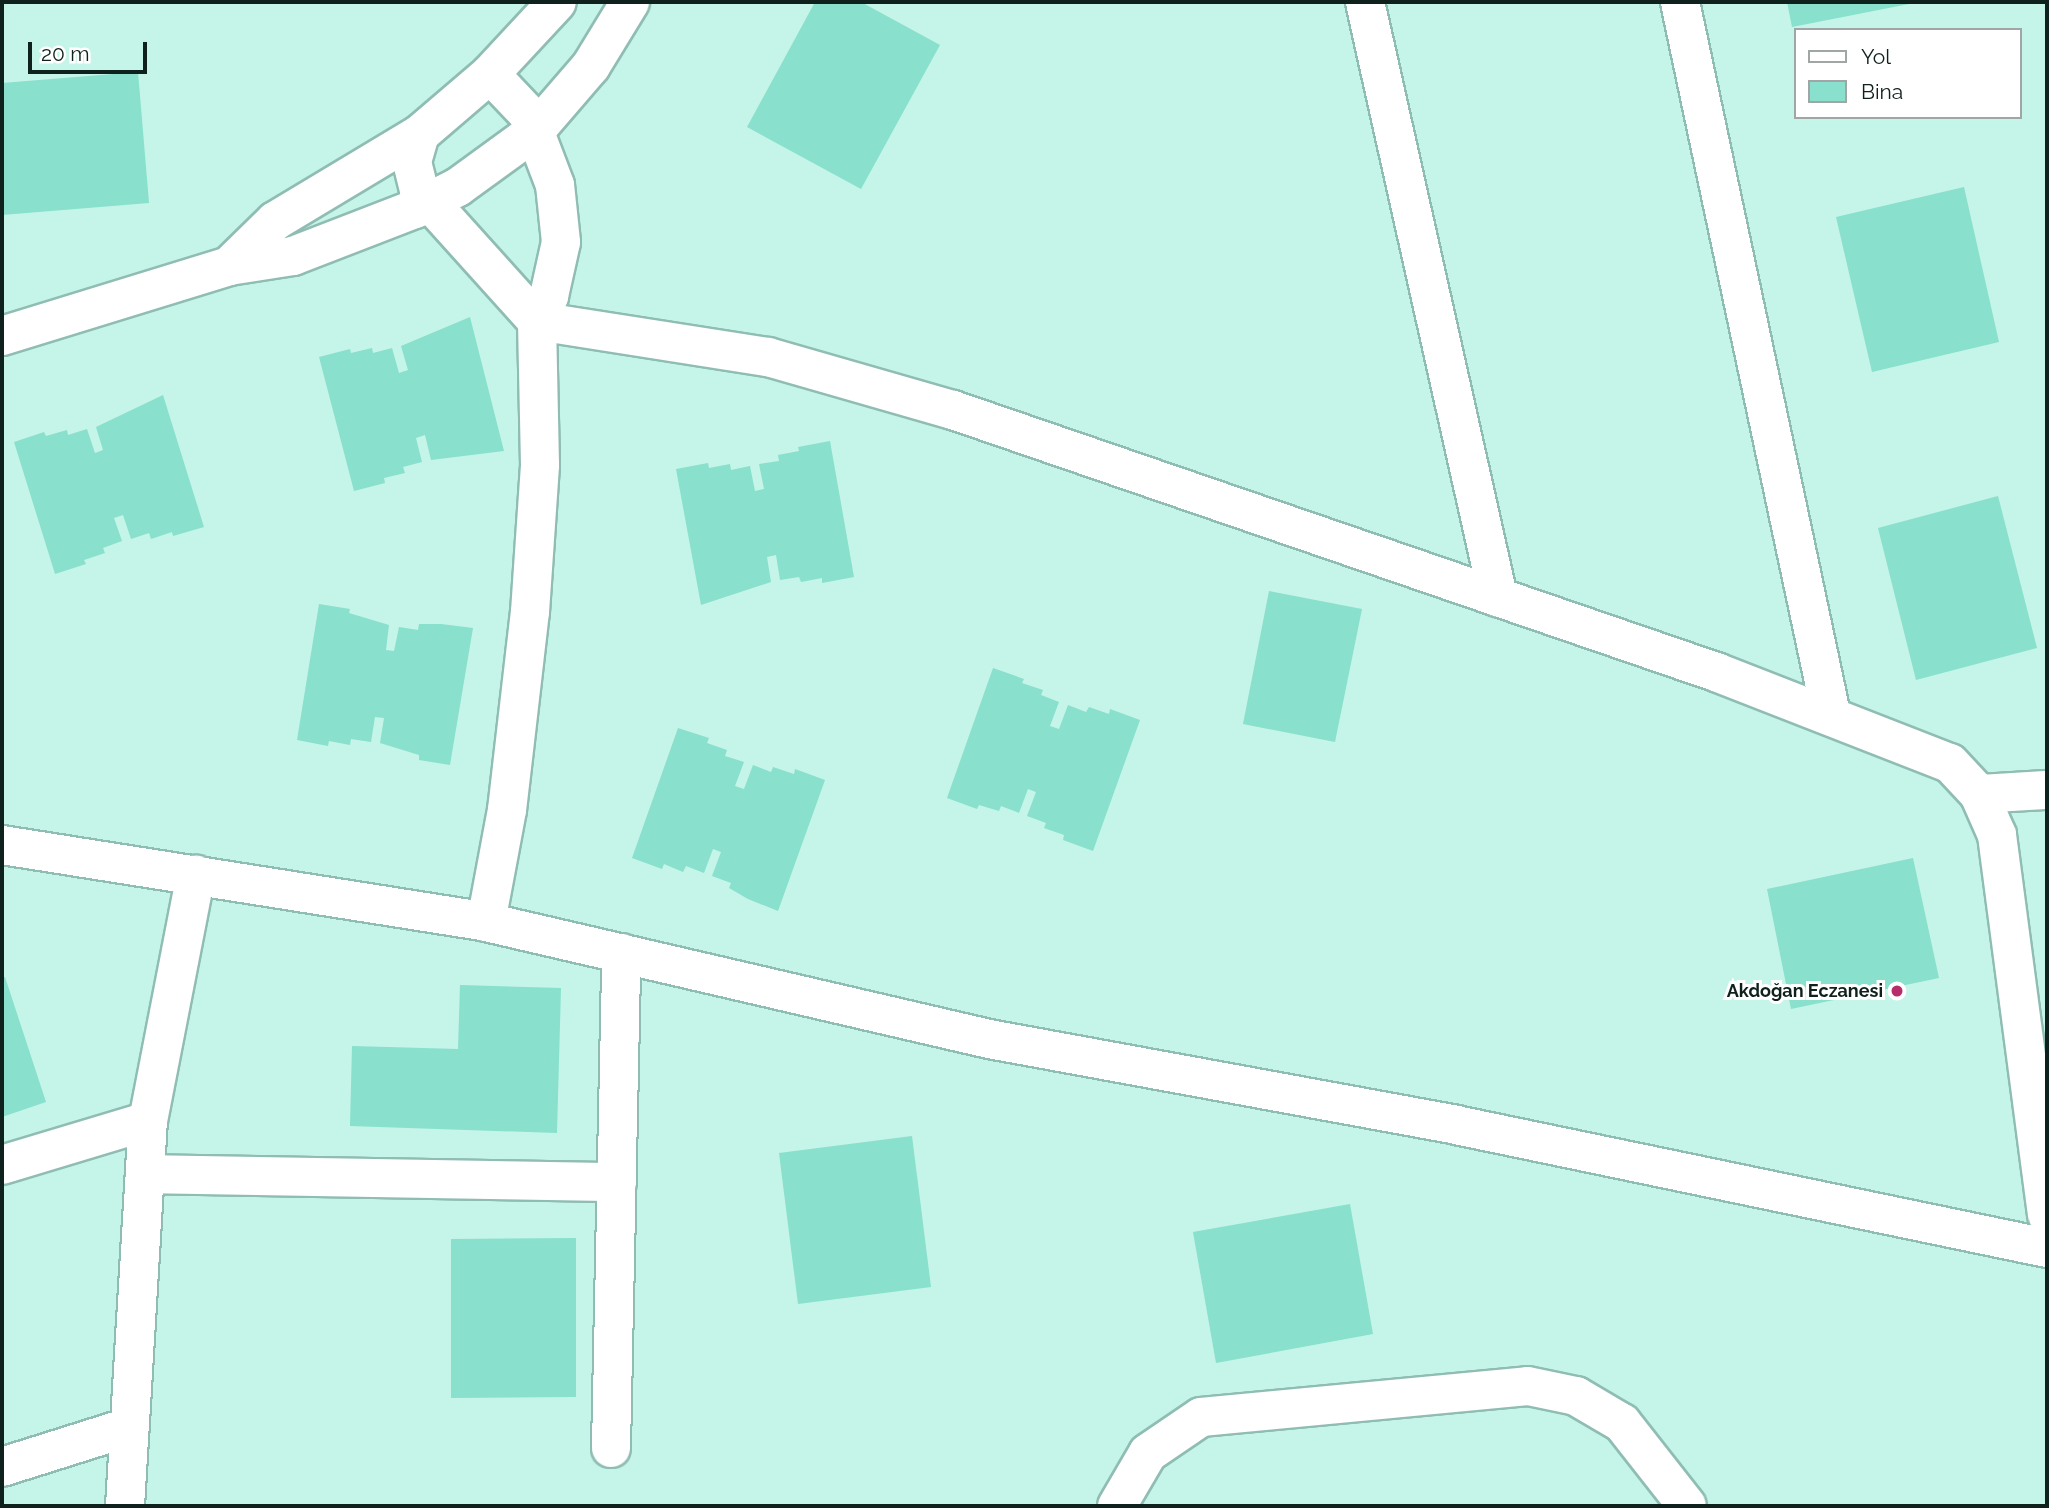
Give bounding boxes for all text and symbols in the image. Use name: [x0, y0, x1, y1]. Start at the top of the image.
scale bar: [32, 28, 150, 72]
legend: [1794, 28, 2021, 119]
text: 20 m: [41, 41, 89, 66]
text: Yol: [1861, 44, 1891, 69]
text: Bina: [1861, 79, 1903, 104]
place label: Akdoğan Eczanesi: [1727, 980, 1883, 1002]
marker: Akdoğan Eczanesi: [1889, 983, 1905, 999]

